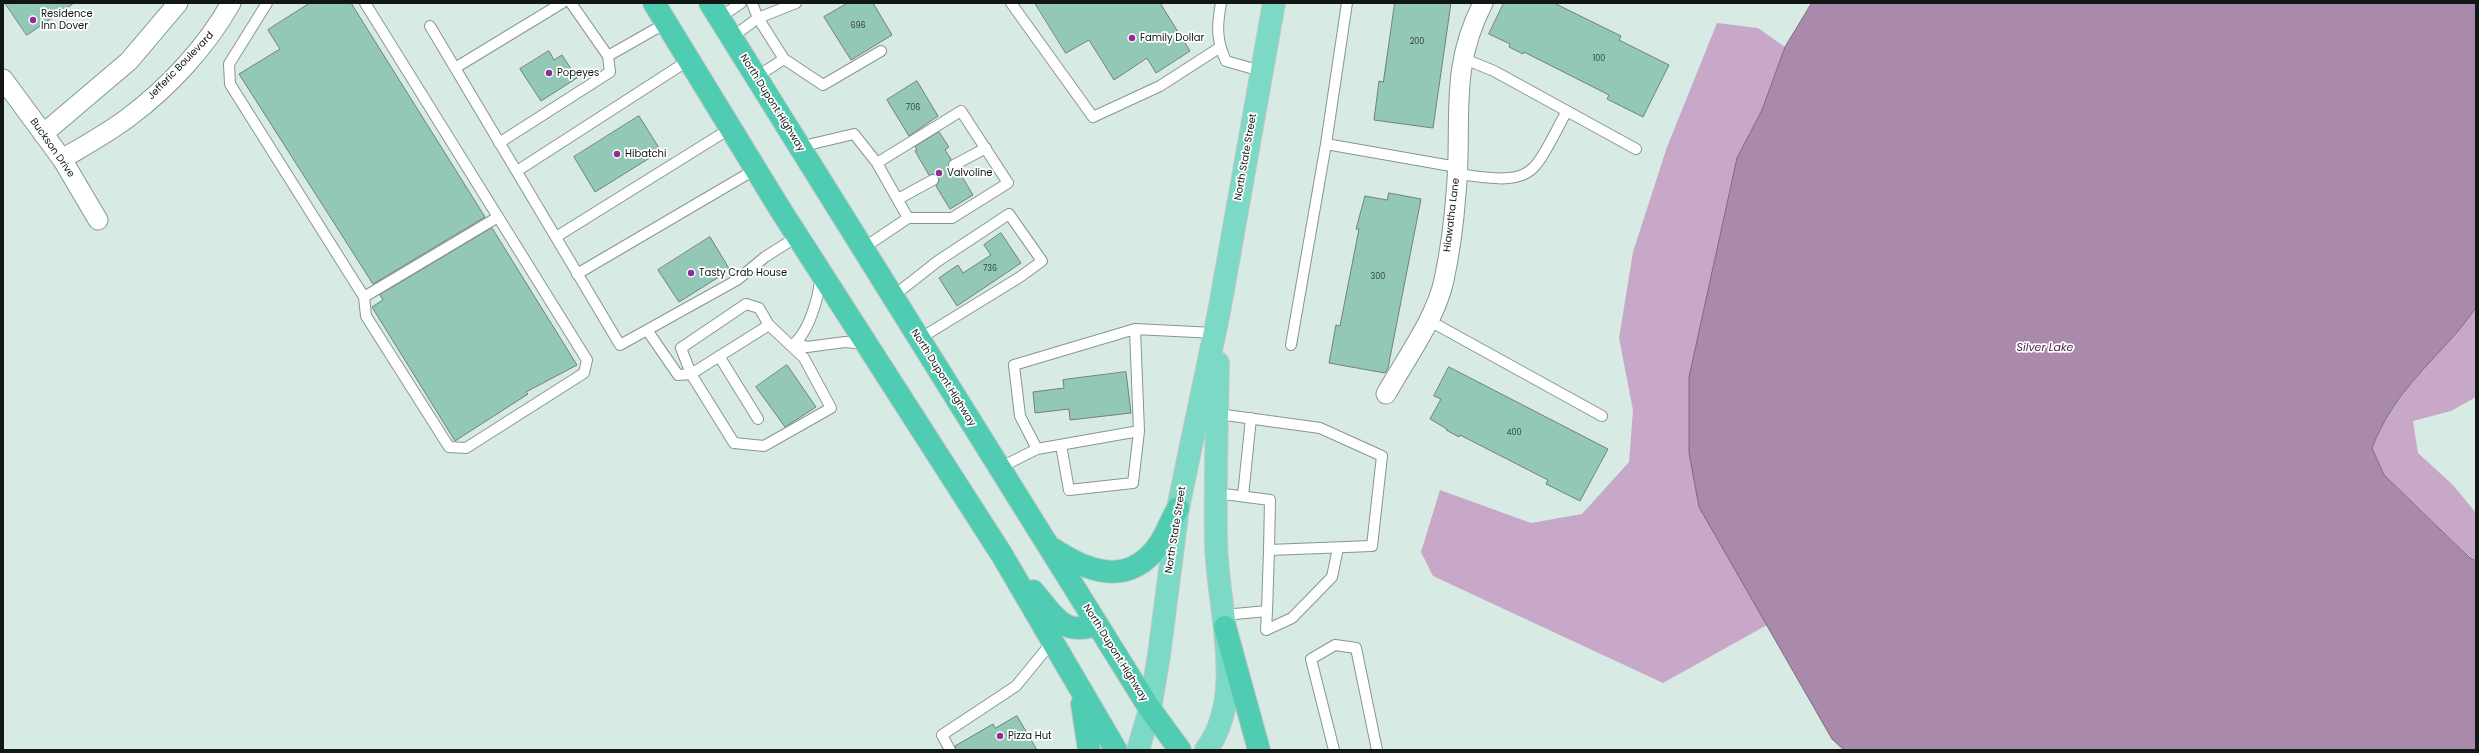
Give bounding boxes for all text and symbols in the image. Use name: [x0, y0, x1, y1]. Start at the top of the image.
place label: Residence Inn Dover: [41, 8, 93, 32]
marker: Residence Inn Dover: [28, 15, 38, 25]
house number: 696: [850, 21, 866, 31]
street label: Jefferic Boulevard: [146, 30, 216, 102]
place label: Family Dollar: [1140, 32, 1204, 44]
marker: Family Dollar: [1127, 33, 1137, 43]
house number: 200: [1410, 37, 1424, 47]
street label: North Dupont Highway: [737, 52, 807, 154]
house number: 100: [1593, 54, 1605, 64]
place label: Popeyes: [557, 67, 599, 79]
marker: Popeyes: [544, 68, 554, 78]
house number: 706: [906, 103, 920, 113]
street label: North State Street: [1232, 113, 1260, 201]
street label: Buckson Drive: [27, 116, 77, 180]
place label: Hibatchi: [625, 148, 666, 160]
marker: Hibatchi: [612, 149, 622, 159]
place label: Valvoline: [947, 167, 993, 179]
marker: Valvoline: [934, 168, 944, 178]
street label: Hiawatha Lane: [1442, 177, 1462, 253]
house number: 736: [983, 264, 997, 274]
place label: Tasty Crab House: [699, 267, 787, 279]
marker: Tasty Crab House: [686, 268, 696, 278]
house number: 300: [1371, 272, 1385, 282]
street label: North Dupont Highway: [908, 327, 978, 429]
water label: Silver Lake: [2017, 341, 2073, 355]
house number: 400: [1506, 428, 1522, 438]
street label: North State Street: [1163, 486, 1189, 574]
street label: North Dupont Highway: [1080, 602, 1150, 704]
place label: Pizza Hut: [1008, 730, 1052, 742]
marker: Pizza Hut: [995, 731, 1005, 741]

